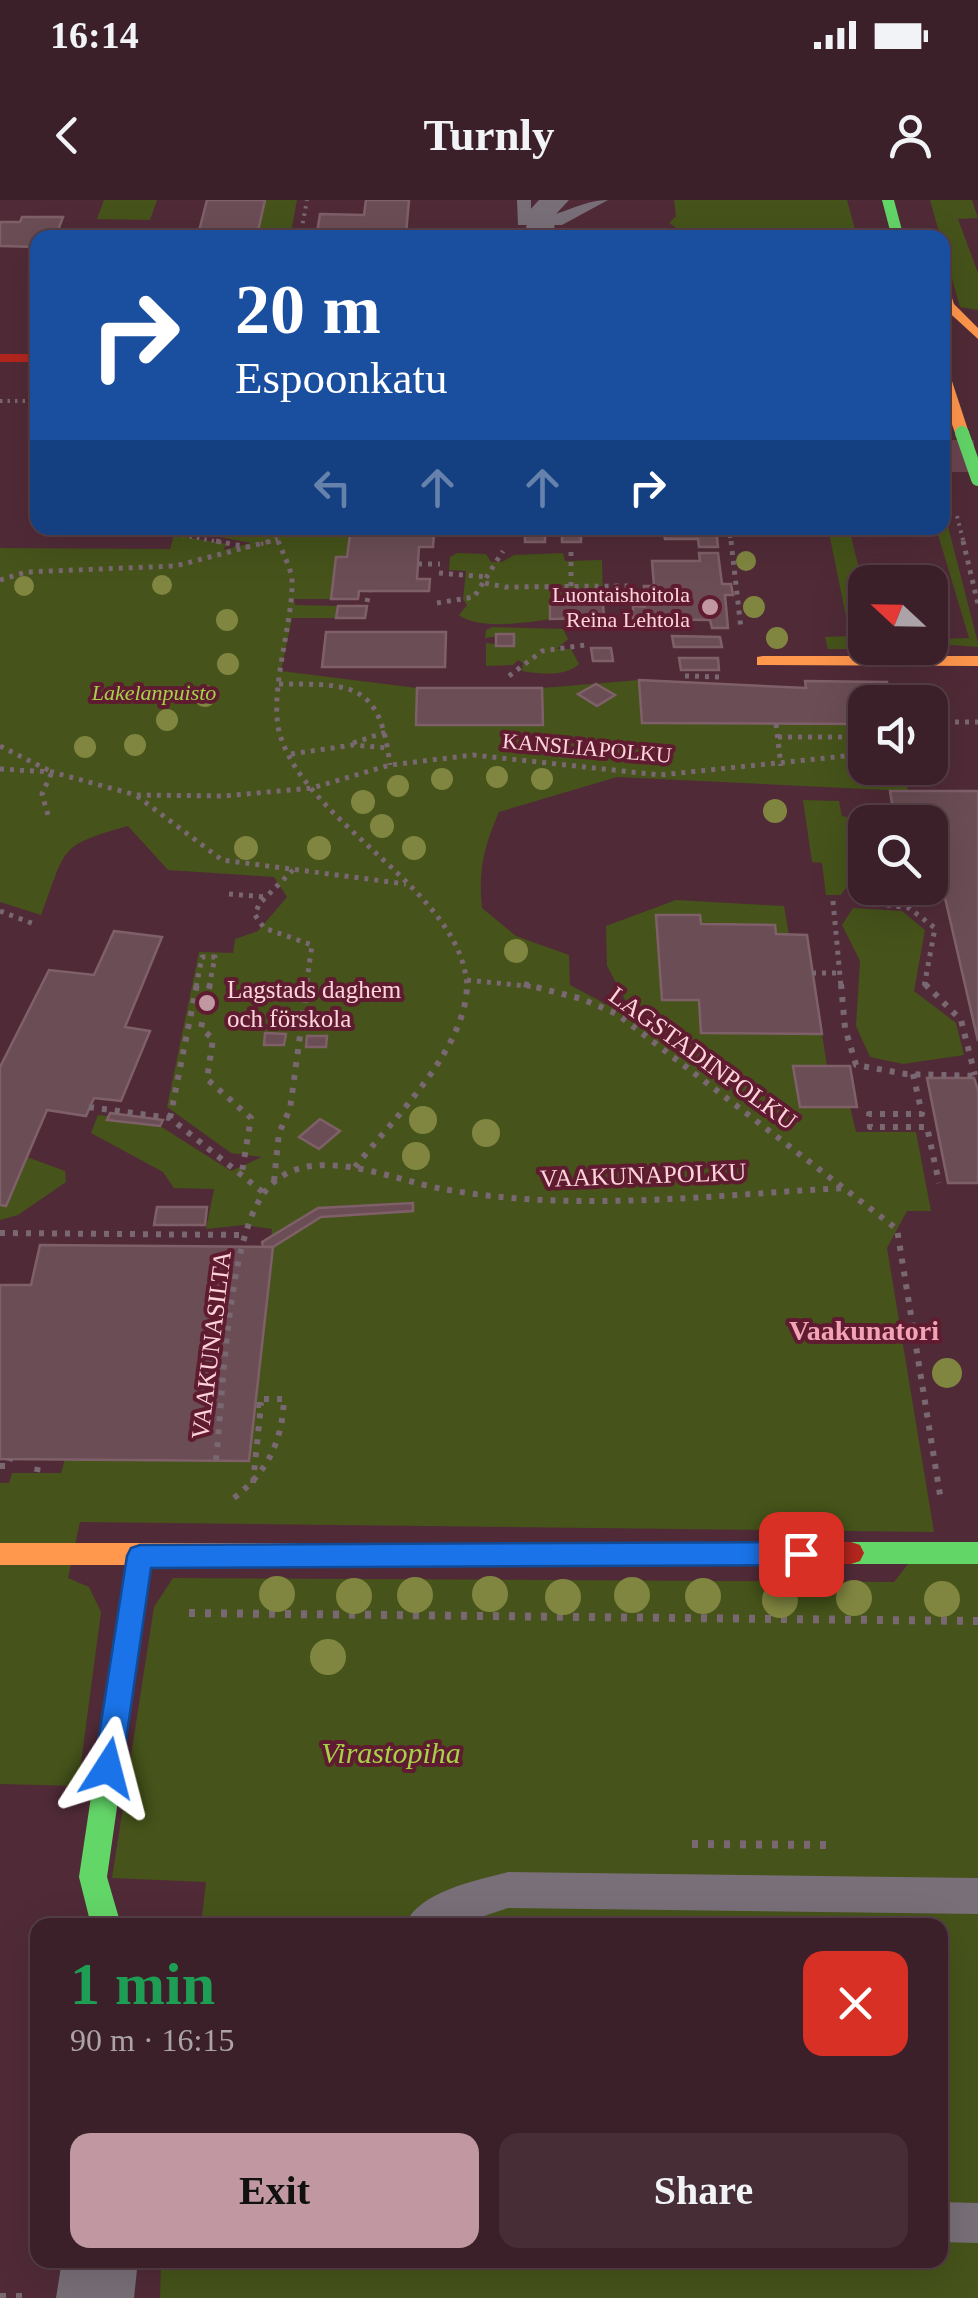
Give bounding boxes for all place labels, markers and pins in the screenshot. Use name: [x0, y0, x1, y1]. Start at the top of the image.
place label: Luontaishoitola Reina Lehtola: [552, 582, 690, 632]
marker: Luontaishoitola Reina Lehtola: [699, 596, 721, 618]
place label: Lagstads daghem och förskola: [227, 976, 402, 1032]
marker: Lagstads daghem och förskola: [196, 992, 218, 1014]
pin: [759, 1512, 844, 1597]

